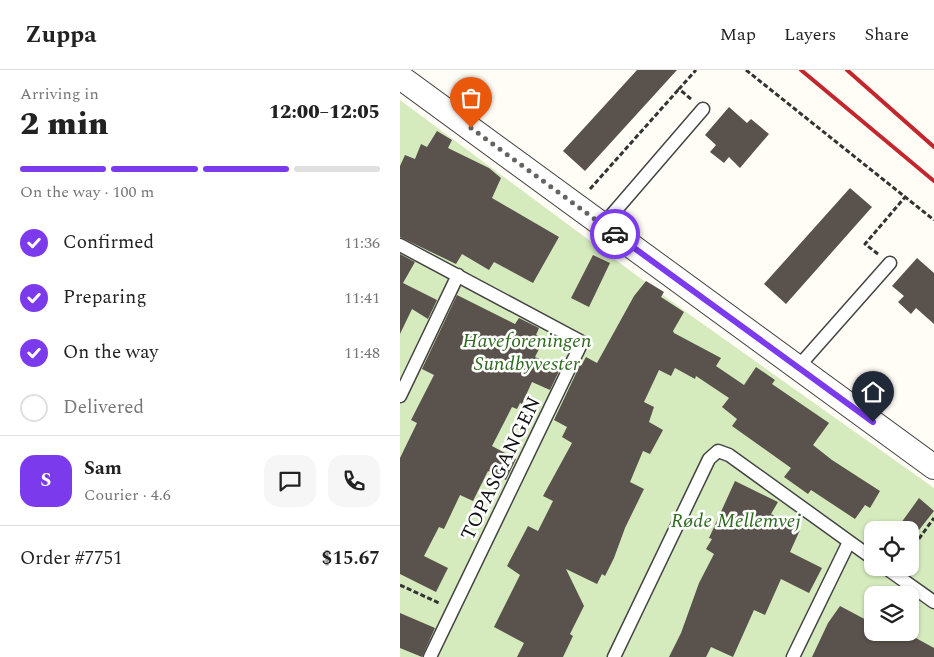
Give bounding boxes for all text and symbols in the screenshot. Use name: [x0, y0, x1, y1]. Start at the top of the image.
text: Zuppa: [25, 17, 97, 53]
text: Map: [720, 21, 756, 48]
text: Layers: [784, 21, 836, 48]
text: Share: [864, 21, 909, 48]
pin: [450, 77, 492, 128]
text: Arriving in: [20, 82, 99, 106]
icon: bag: [457, 84, 485, 112]
text: 12:00–12:05: [269, 98, 380, 127]
text: 2 min: [20, 100, 108, 149]
text: On the way · 100 m: [20, 180, 154, 204]
courier: [590, 209, 640, 259]
icon: car: [601, 220, 629, 248]
text: Confirmed: [63, 228, 154, 257]
icon: check: [20, 229, 48, 257]
text: 11:36: [344, 231, 380, 255]
text: Preparing: [63, 283, 147, 312]
icon: check: [20, 284, 48, 312]
text: 11:41: [344, 286, 380, 310]
park label: Haveforeningen Sundbyvester: [462, 326, 592, 379]
text: On the way: [63, 338, 159, 367]
icon: check: [20, 339, 48, 367]
text: 11:48: [344, 341, 380, 365]
pin: [852, 371, 894, 422]
icon: home: [859, 378, 887, 406]
street label: TOPASGANGEN: [453, 391, 549, 545]
text: Delivered: [63, 393, 144, 422]
text: Sam: [84, 454, 122, 483]
button: chat: [264, 455, 316, 507]
button: phone: [328, 455, 380, 507]
text: S: [41, 466, 51, 495]
text: Courier · 4.6: [84, 483, 171, 507]
park label: Røde Mellemvej: [671, 506, 801, 536]
map controls: [864, 521, 919, 641]
button: locate: [864, 521, 919, 576]
text: Order #7751: [20, 544, 123, 573]
text: $15.67: [322, 544, 380, 573]
button: layers: [864, 586, 919, 641]

